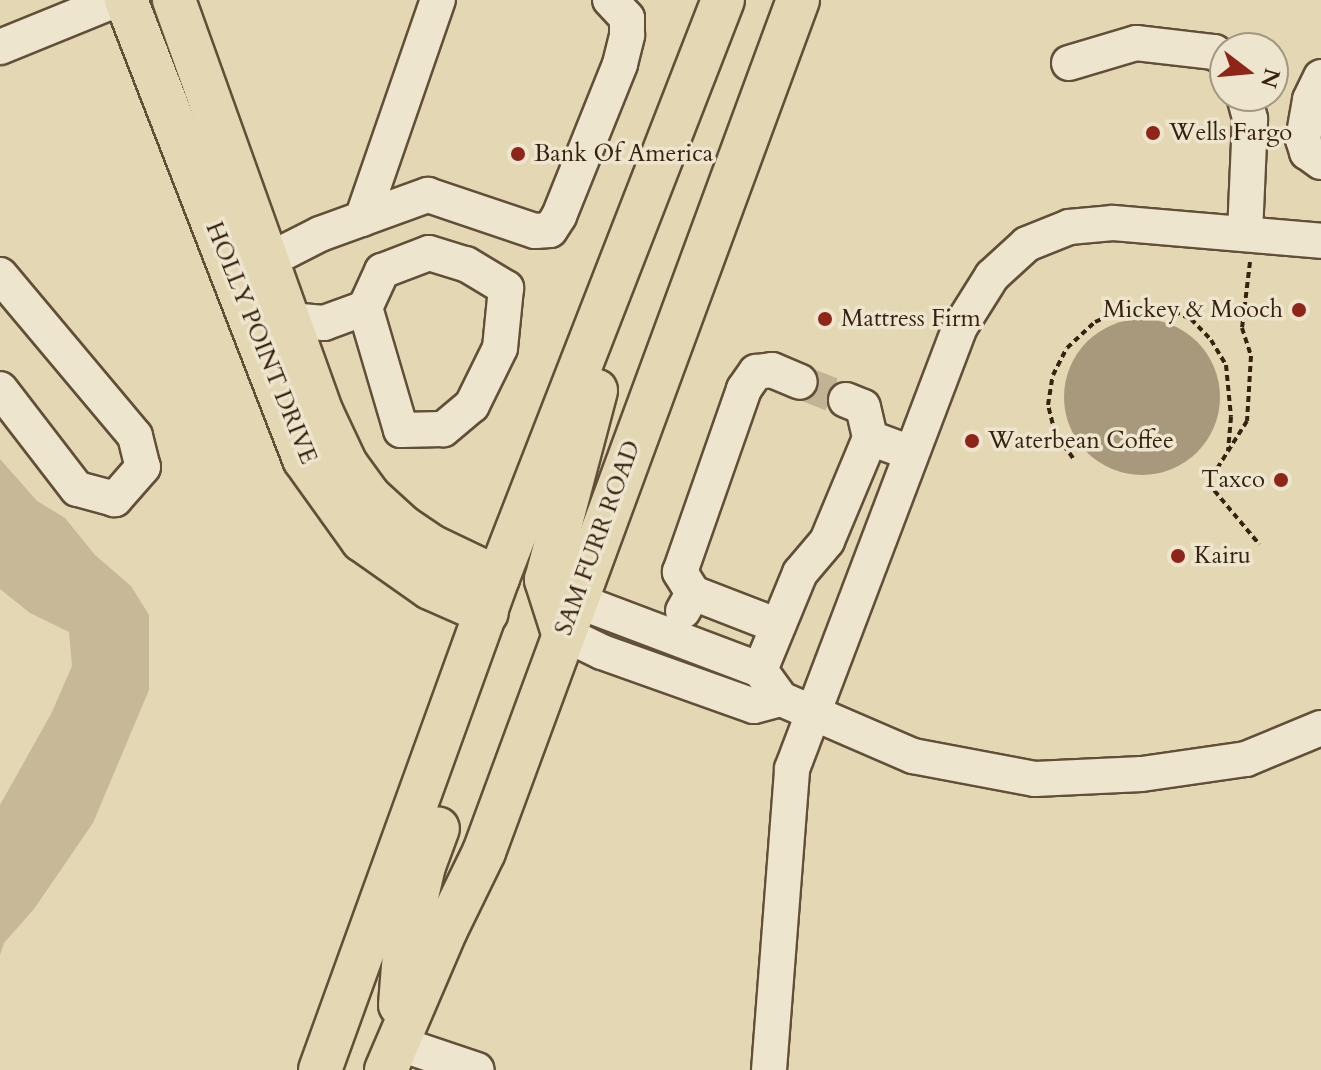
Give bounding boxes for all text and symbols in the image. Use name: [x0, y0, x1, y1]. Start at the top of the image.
north arrow: [1209, 32, 1289, 112]
text: N: [1253, 65, 1287, 91]
place label: Wells Fargo: [1169, 119, 1292, 147]
marker: Wells Fargo: [1144, 124, 1162, 142]
place label: Bank Of America: [534, 140, 713, 168]
marker: Bank Of America: [509, 145, 527, 163]
street label: HOLLY POINT DRIVE: [199, 218, 323, 468]
place label: Mickey & Mooch: [1103, 296, 1283, 324]
marker: Mickey & Mooch: [1290, 301, 1308, 319]
place label: Mattress Firm: [841, 305, 981, 333]
marker: Mattress Firm: [816, 310, 834, 328]
place label: Waterbean Coffee: [988, 427, 1174, 455]
marker: Waterbean Coffee: [963, 432, 981, 450]
street label: SAM FURR ROAD: [549, 437, 647, 639]
place label: Taxco: [1201, 466, 1265, 494]
marker: Taxco: [1272, 471, 1290, 489]
place label: Kairu: [1194, 542, 1251, 570]
marker: Kairu: [1169, 547, 1187, 565]

